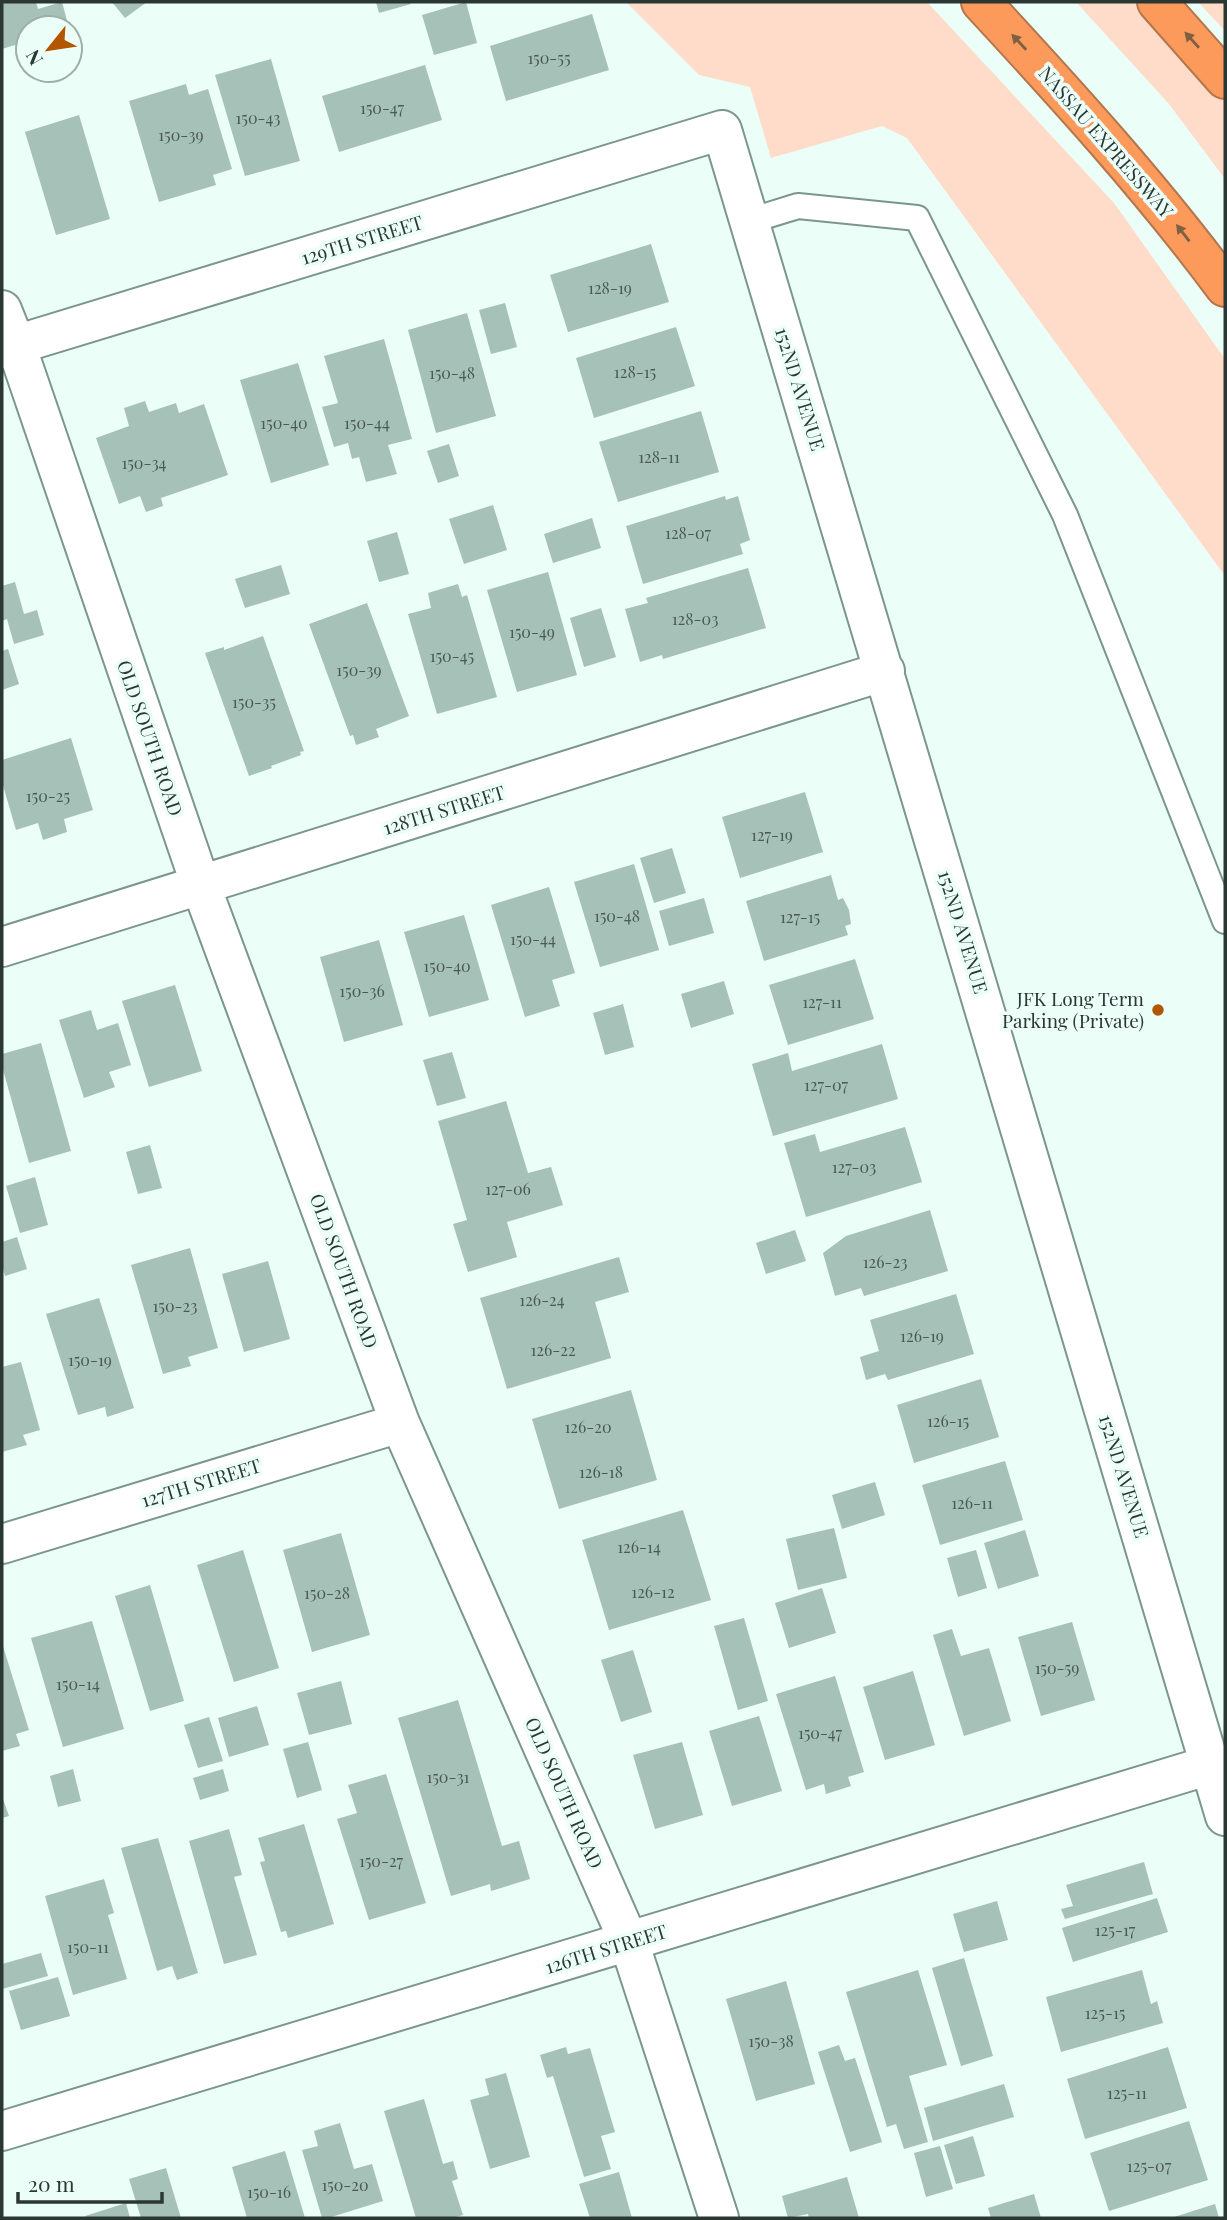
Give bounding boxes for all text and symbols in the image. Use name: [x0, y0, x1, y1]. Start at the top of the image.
north arrow: [14, 14, 84, 84]
one-way arrow: [1184, 32, 1200, 49]
one-way arrow: [1011, 34, 1027, 51]
text: N: [19, 45, 48, 70]
house number: 150-55: [527, 47, 571, 68]
street label: NASSAU EXPRESSWAY: [1034, 60, 1180, 223]
house number: 150-47: [360, 97, 405, 118]
house number: 150-43: [236, 107, 280, 128]
house number: 150-39: [158, 124, 204, 145]
street label: 129TH STREET: [298, 208, 426, 270]
one-way arrow: [1176, 224, 1191, 242]
house number: 128-19: [588, 277, 632, 298]
street label: 152ND AVENUE: [770, 324, 832, 453]
house number: 128-15: [614, 361, 656, 382]
house number: 150-48: [429, 362, 475, 383]
house number: 150-40: [260, 412, 308, 433]
house number: 150-44: [344, 412, 390, 433]
house number: 128-11: [638, 446, 680, 467]
house number: 150-34: [121, 452, 167, 473]
house number: 128-07: [665, 522, 711, 543]
house number: 128-03: [672, 608, 718, 629]
house number: 150-49: [509, 621, 555, 642]
house number: 150-45: [430, 645, 474, 666]
street label: OLD SOUTH ROAD: [112, 656, 190, 819]
house number: 150-39: [336, 659, 382, 680]
house number: 150-35: [232, 691, 276, 712]
street label: 128TH STREET: [380, 778, 508, 840]
house number: 150-25: [26, 785, 70, 806]
house number: 127-19: [751, 824, 793, 845]
street label: 152ND AVENUE: [933, 867, 995, 996]
house number: 150-48: [594, 905, 640, 926]
house number: 127-15: [780, 906, 820, 927]
house number: 150-44: [510, 928, 556, 949]
house number: 150-40: [423, 955, 471, 976]
house number: 150-36: [339, 980, 385, 1001]
place label: JFK Long Term Parking (Private): [1002, 985, 1144, 1033]
house number: 127-11: [802, 991, 842, 1012]
marker: JFK Long Term Parking (Private): [1150, 1002, 1166, 1018]
house number: 127-07: [804, 1074, 848, 1095]
house number: 127-03: [832, 1156, 876, 1177]
house number: 127-06: [485, 1178, 531, 1199]
street label: OLD SOUTH ROAD: [305, 1190, 385, 1352]
house number: 126-23: [863, 1251, 907, 1272]
house number: 126-24: [519, 1289, 565, 1310]
house number: 150-23: [153, 1295, 197, 1316]
house number: 126-19: [900, 1325, 944, 1346]
house number: 126-22: [530, 1339, 576, 1360]
house number: 150-19: [68, 1349, 112, 1370]
house number: 126-15: [927, 1410, 969, 1431]
street label: 152ND AVENUE: [1094, 1411, 1156, 1540]
house number: 126-20: [564, 1416, 612, 1437]
street label: 127TH STREET: [138, 1451, 264, 1513]
house number: 126-18: [579, 1461, 623, 1482]
house number: 126-11: [951, 1492, 993, 1513]
house number: 126-14: [617, 1536, 661, 1557]
house number: 126-12: [631, 1581, 675, 1602]
house number: 150-28: [304, 1582, 350, 1603]
house number: 150-59: [1035, 1657, 1079, 1678]
house number: 150-14: [56, 1673, 100, 1694]
street label: OLD SOUTH ROAD: [520, 1713, 610, 1872]
house number: 150-47: [798, 1722, 843, 1743]
house number: 150-31: [426, 1766, 470, 1787]
house number: 150-27: [359, 1850, 404, 1871]
street label: 126TH STREET: [542, 1917, 670, 1979]
house number: 125-17: [1095, 1919, 1136, 1940]
house number: 150-11: [67, 1936, 109, 1957]
house number: 125-15: [1085, 2002, 1125, 2023]
house number: 150-38: [748, 2030, 794, 2051]
house number: 125-11: [1107, 2082, 1147, 2103]
house number: 125-07: [1127, 2155, 1172, 2176]
scale bar: [18, 2160, 161, 2204]
text: 20 m: [28, 2169, 75, 2197]
house number: 150-20: [321, 2174, 369, 2195]
house number: 150-16: [247, 2181, 291, 2202]

